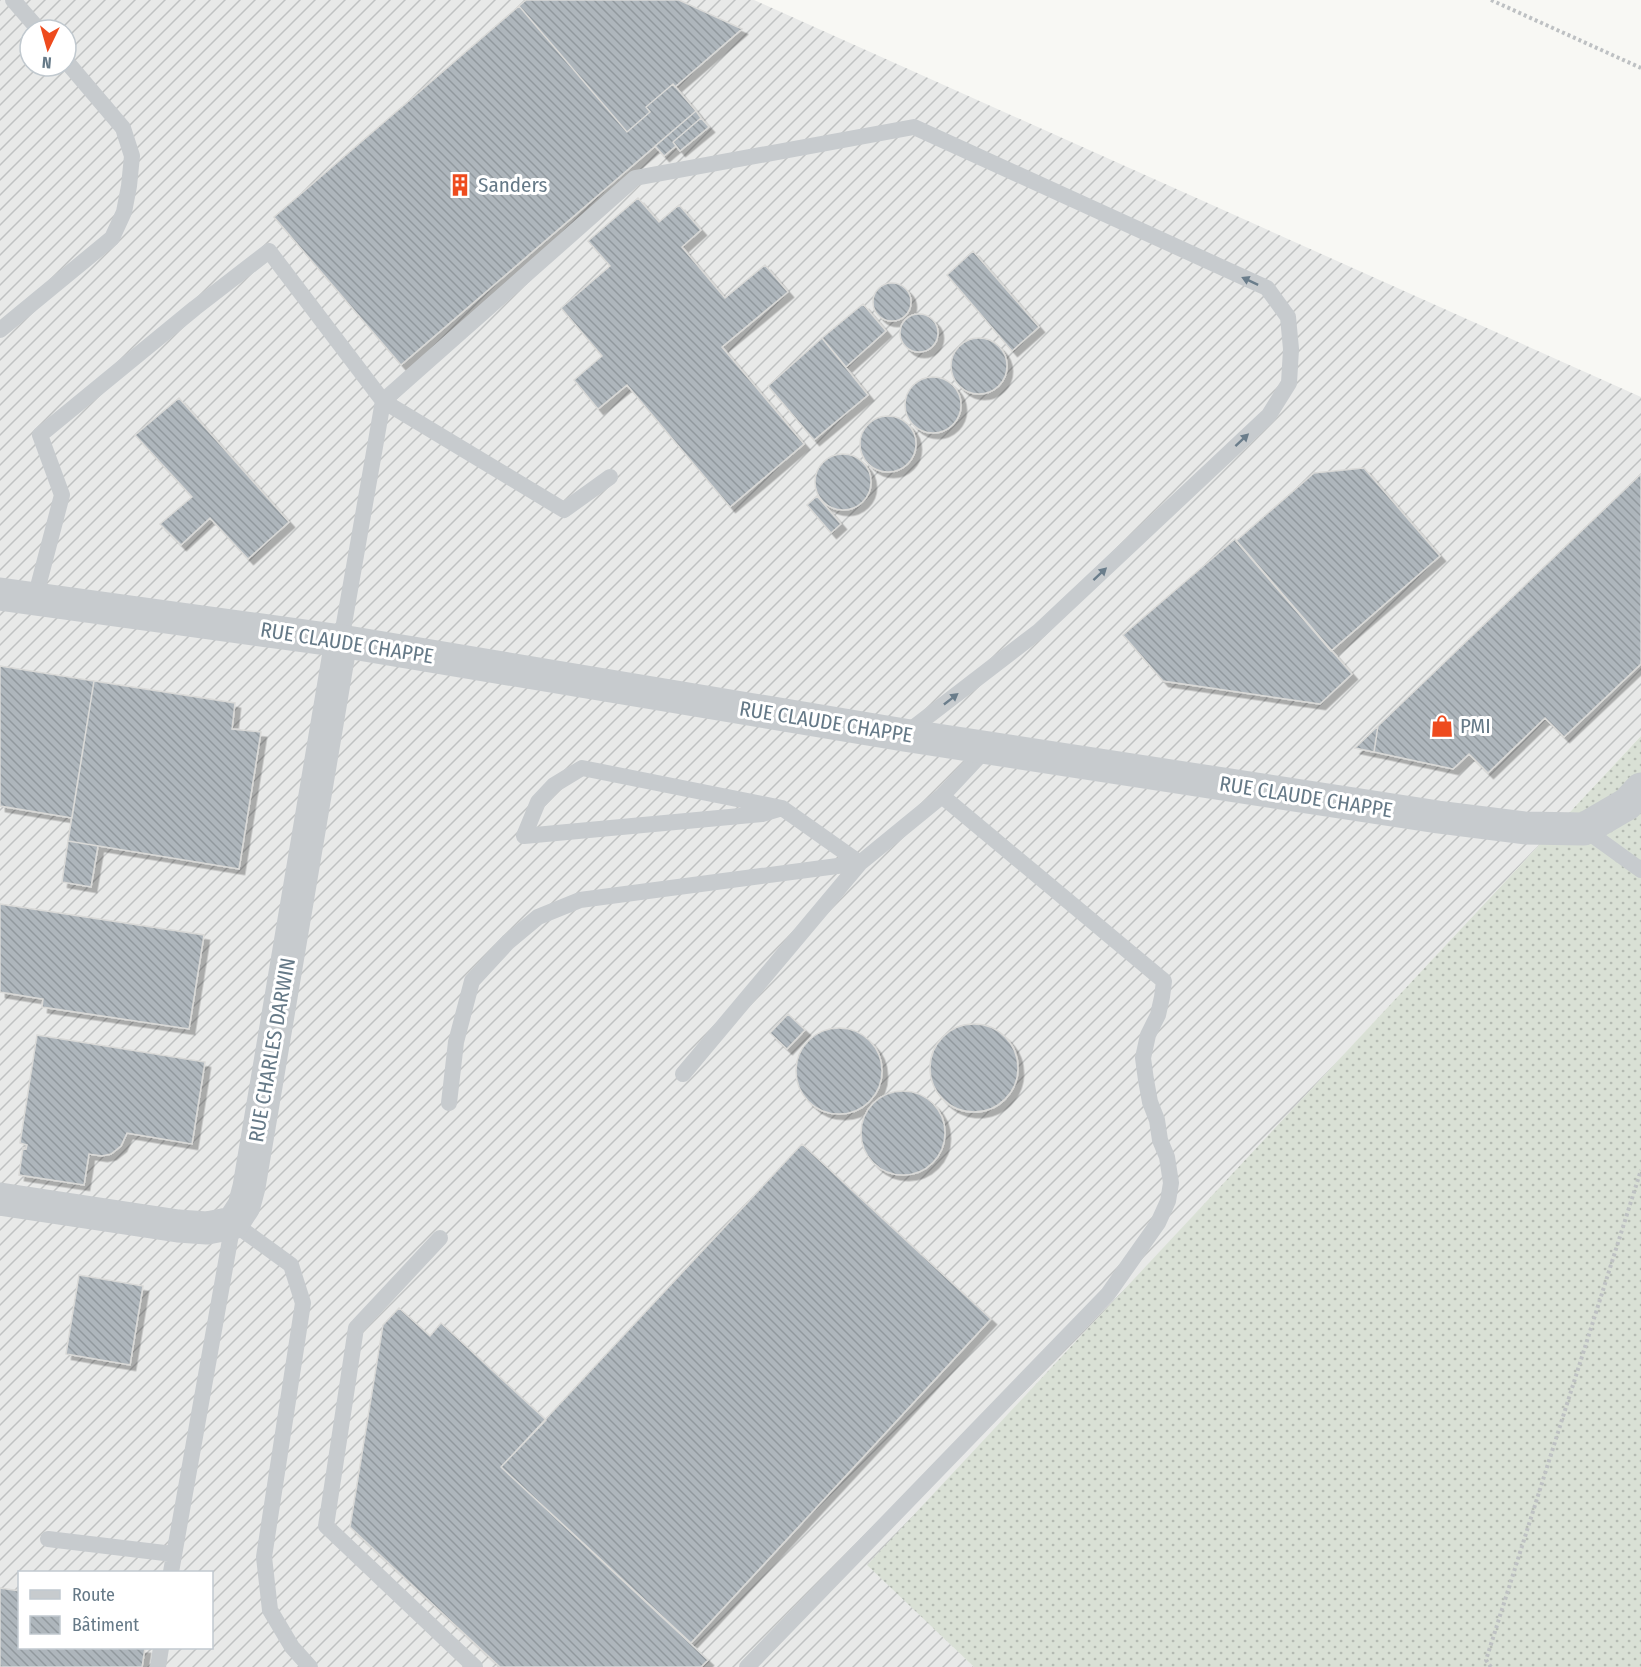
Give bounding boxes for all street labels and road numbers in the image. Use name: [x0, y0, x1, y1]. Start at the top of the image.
street label: RUE CLAUDE CHAPPE: [259, 616, 436, 670]
street label: RUE CLAUDE CHAPPE: [738, 695, 915, 749]
street label: RUE CLAUDE CHAPPE: [1218, 770, 1395, 824]
street label: RUE CHARLES DARWIN: [243, 956, 301, 1144]

